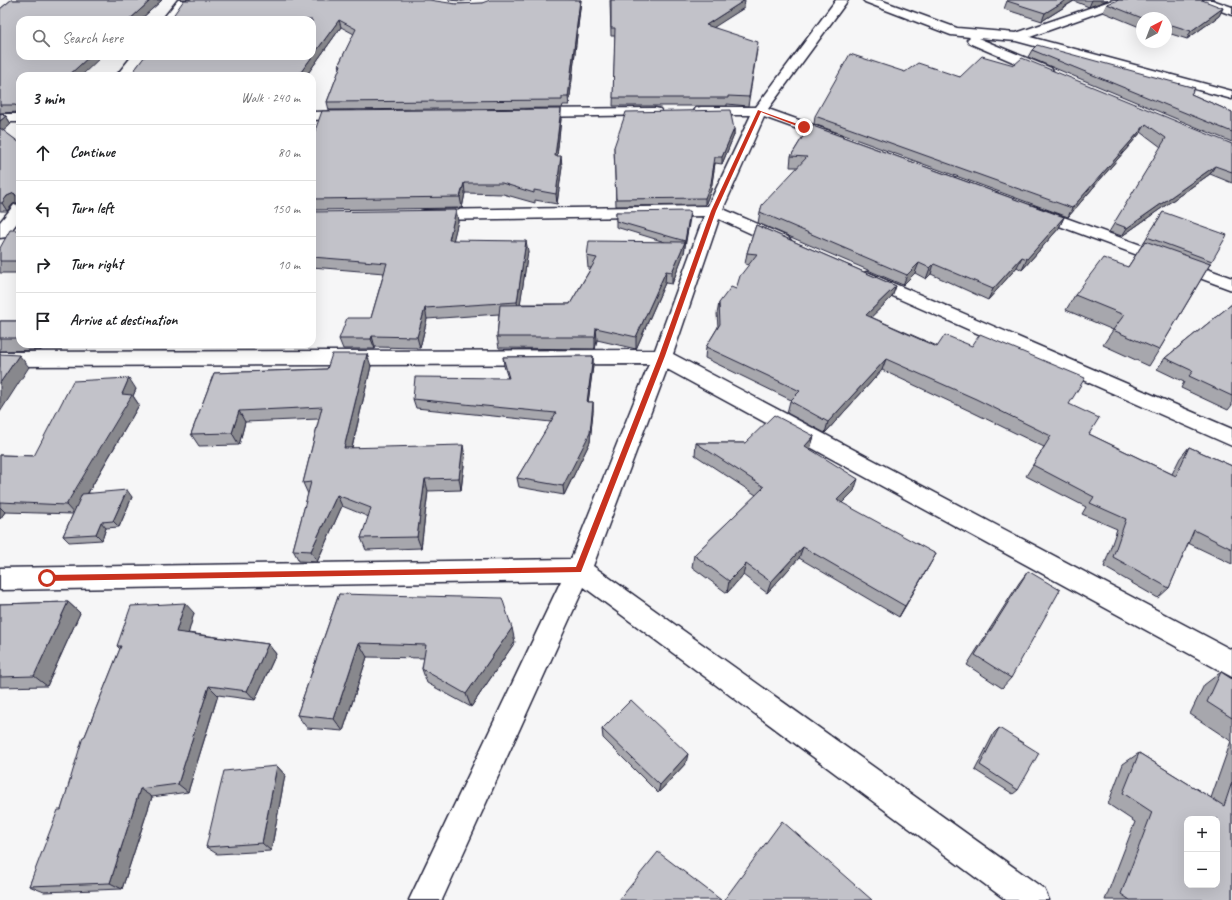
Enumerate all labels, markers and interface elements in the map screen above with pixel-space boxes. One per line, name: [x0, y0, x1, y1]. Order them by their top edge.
north arrow: [1136, 12, 1172, 48]
search box: [16, 16, 316, 60]
icon: search: [30, 27, 52, 49]
text: Search here: [62, 29, 123, 48]
text: 3 min: [32, 88, 65, 109]
text: Walk · 240 m: [241, 90, 300, 106]
route end: [795, 118, 813, 136]
icon: ahead: [32, 142, 54, 164]
text: Continue: [70, 143, 115, 162]
text: 80 m: [278, 145, 300, 161]
icon: left: [32, 198, 54, 220]
text: Turn left: [70, 199, 113, 218]
text: 150 m: [272, 201, 300, 217]
icon: right: [32, 254, 54, 276]
text: Turn right: [70, 255, 123, 274]
text: 10 m: [278, 257, 300, 273]
icon: arrive: [32, 310, 54, 332]
text: Arrive at destination: [70, 311, 177, 330]
route start: [38, 569, 56, 587]
map controls: [1184, 816, 1220, 888]
button: +: [1184, 816, 1220, 852]
button: −: [1184, 852, 1220, 888]

